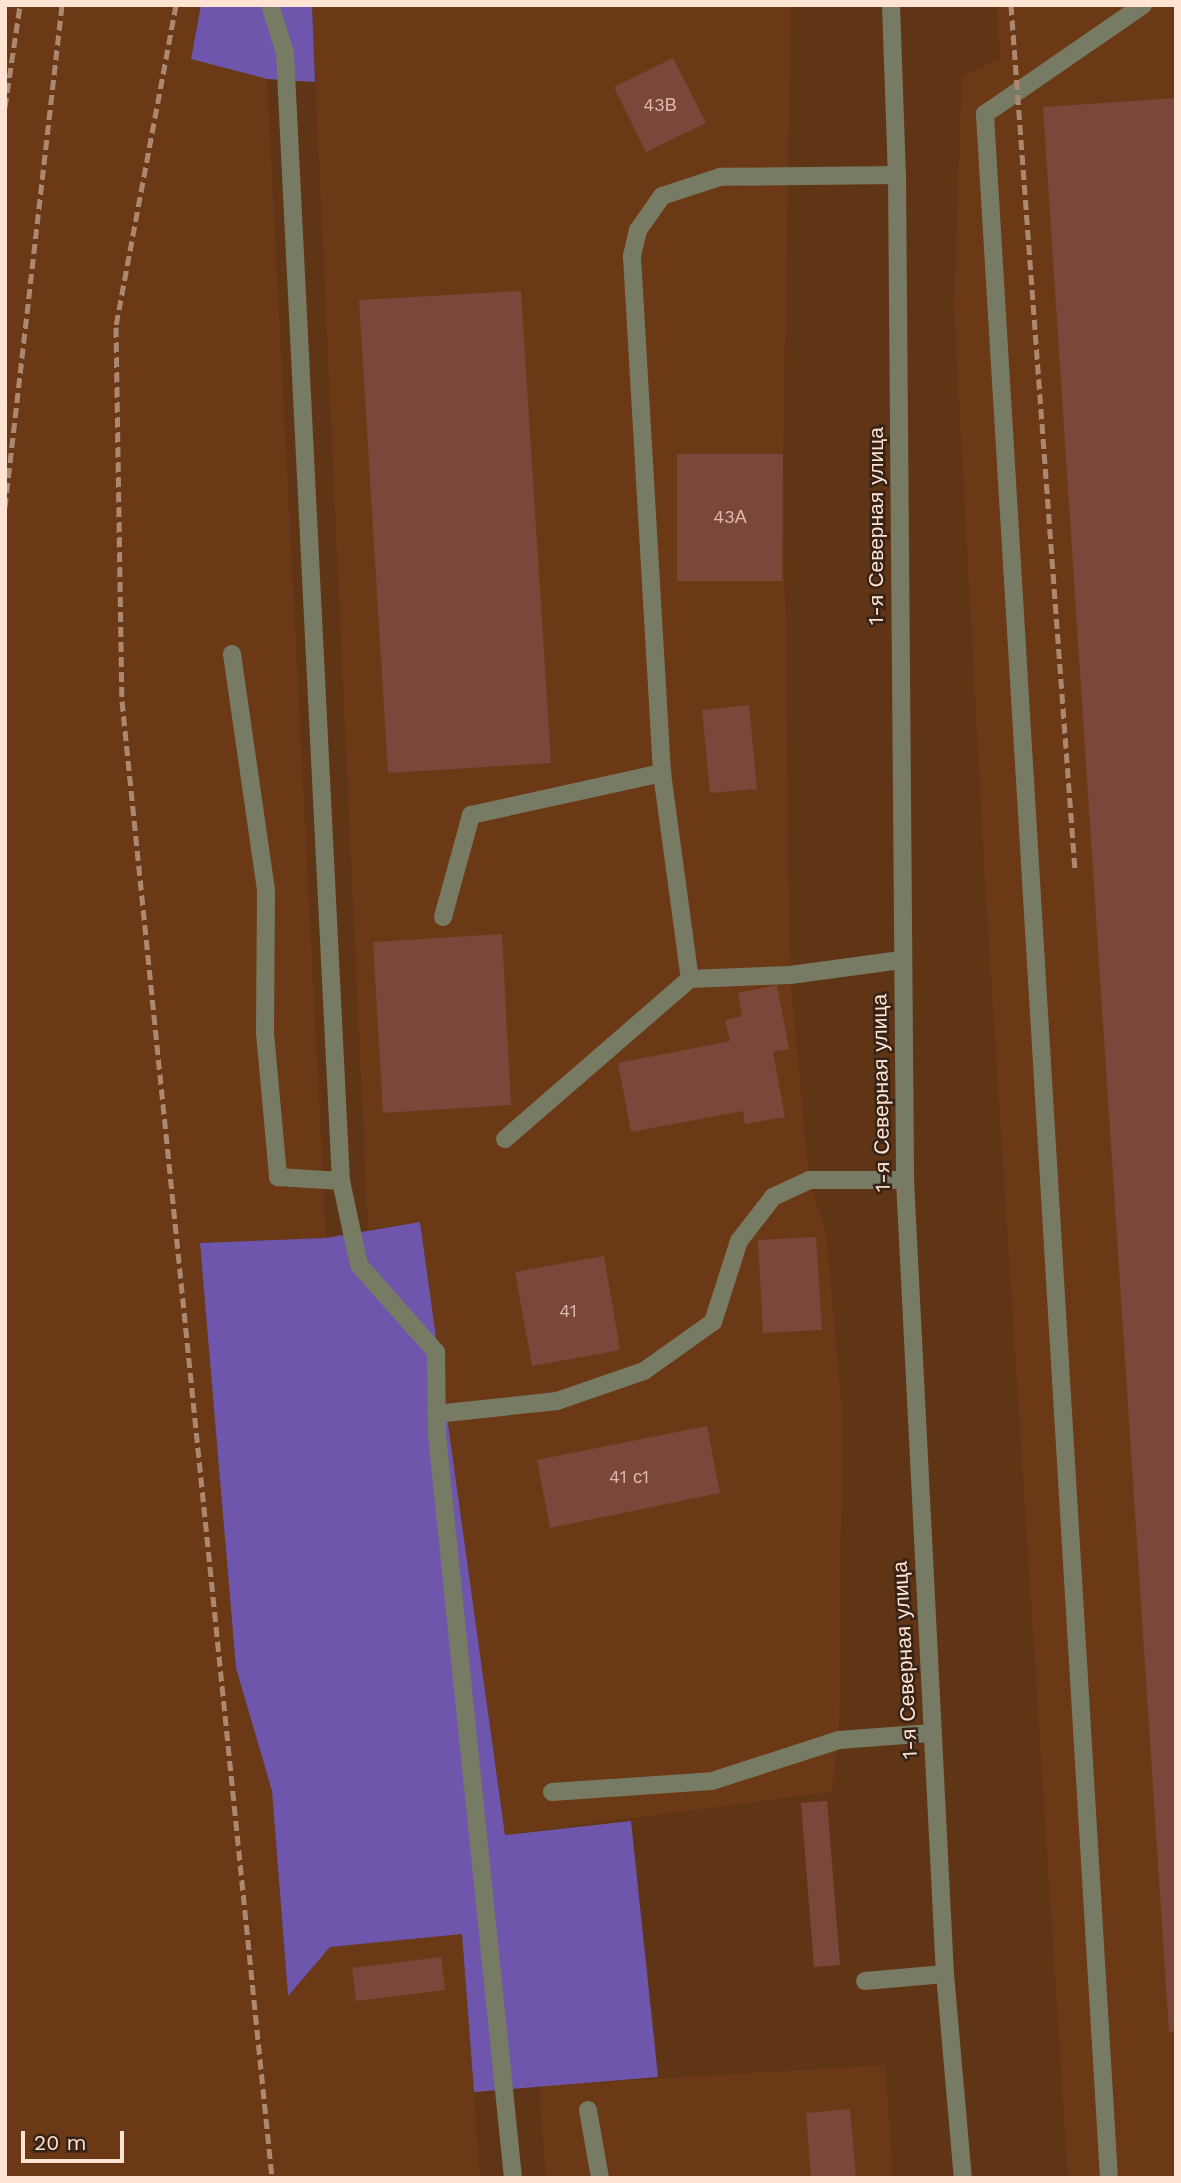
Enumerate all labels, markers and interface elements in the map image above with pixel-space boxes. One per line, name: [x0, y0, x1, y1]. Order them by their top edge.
house number: 43В: [643, 94, 677, 116]
street label: 1-я Северная улица: [863, 427, 889, 625]
house number: 43А: [713, 506, 747, 528]
street label: 1-я Северная улица: [867, 994, 895, 1192]
house number: 41: [559, 1300, 577, 1322]
house number: 41 с1: [609, 1466, 649, 1488]
street label: 1-я Северная улица: [887, 1560, 923, 1760]
scale bar: [24, 2116, 128, 2160]
text: 20 m: [34, 2130, 86, 2155]

